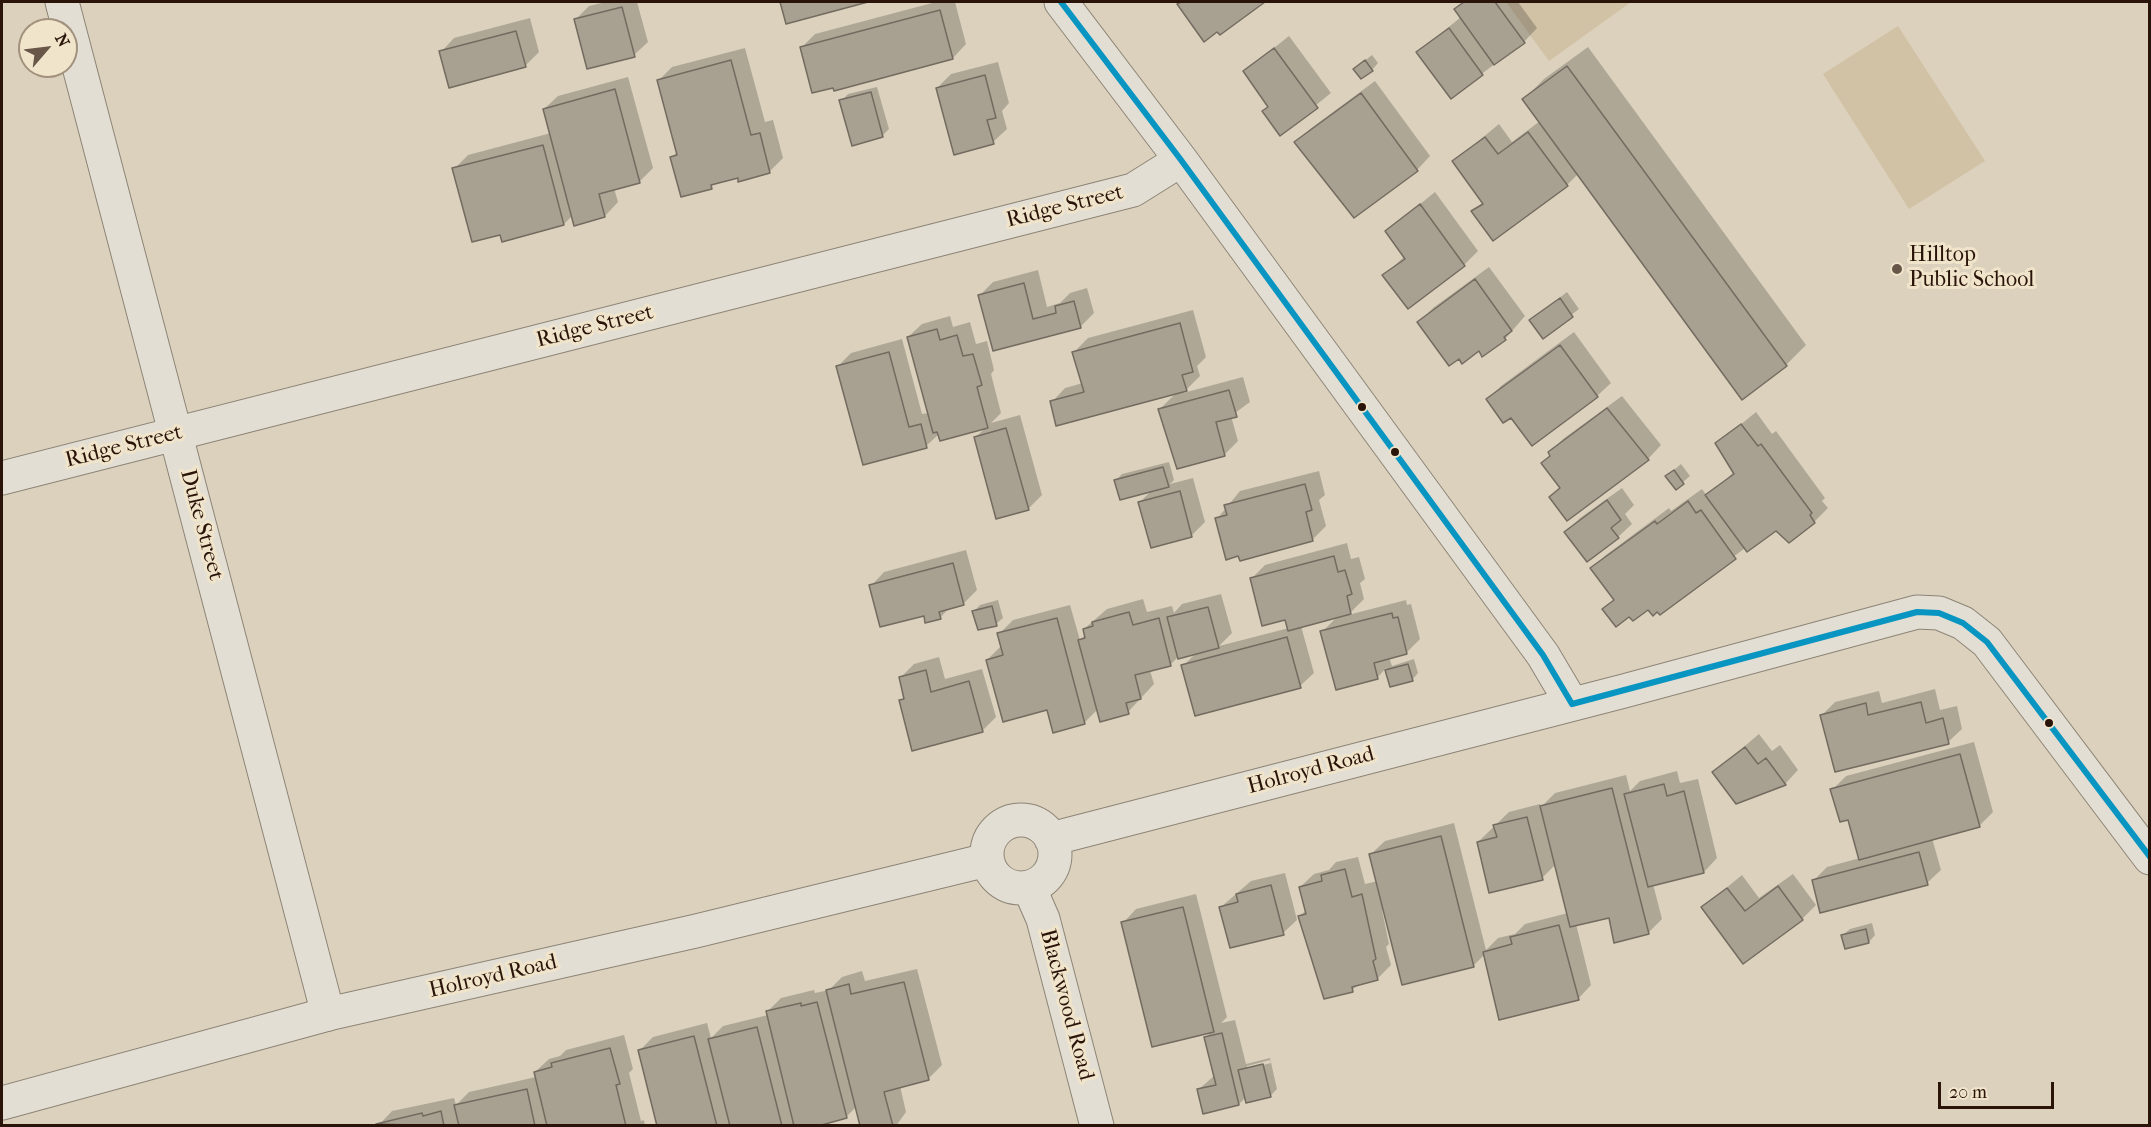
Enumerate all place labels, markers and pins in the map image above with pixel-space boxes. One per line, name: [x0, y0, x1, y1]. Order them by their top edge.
place label: Hilltop Public School: [1909, 243, 2034, 294]
marker: Hilltop Public School: [1890, 262, 1904, 276]
unlabelled marker: [1356, 401, 1368, 413]
unlabelled marker: [1389, 446, 1401, 458]
unlabelled marker: [2043, 717, 2055, 729]

